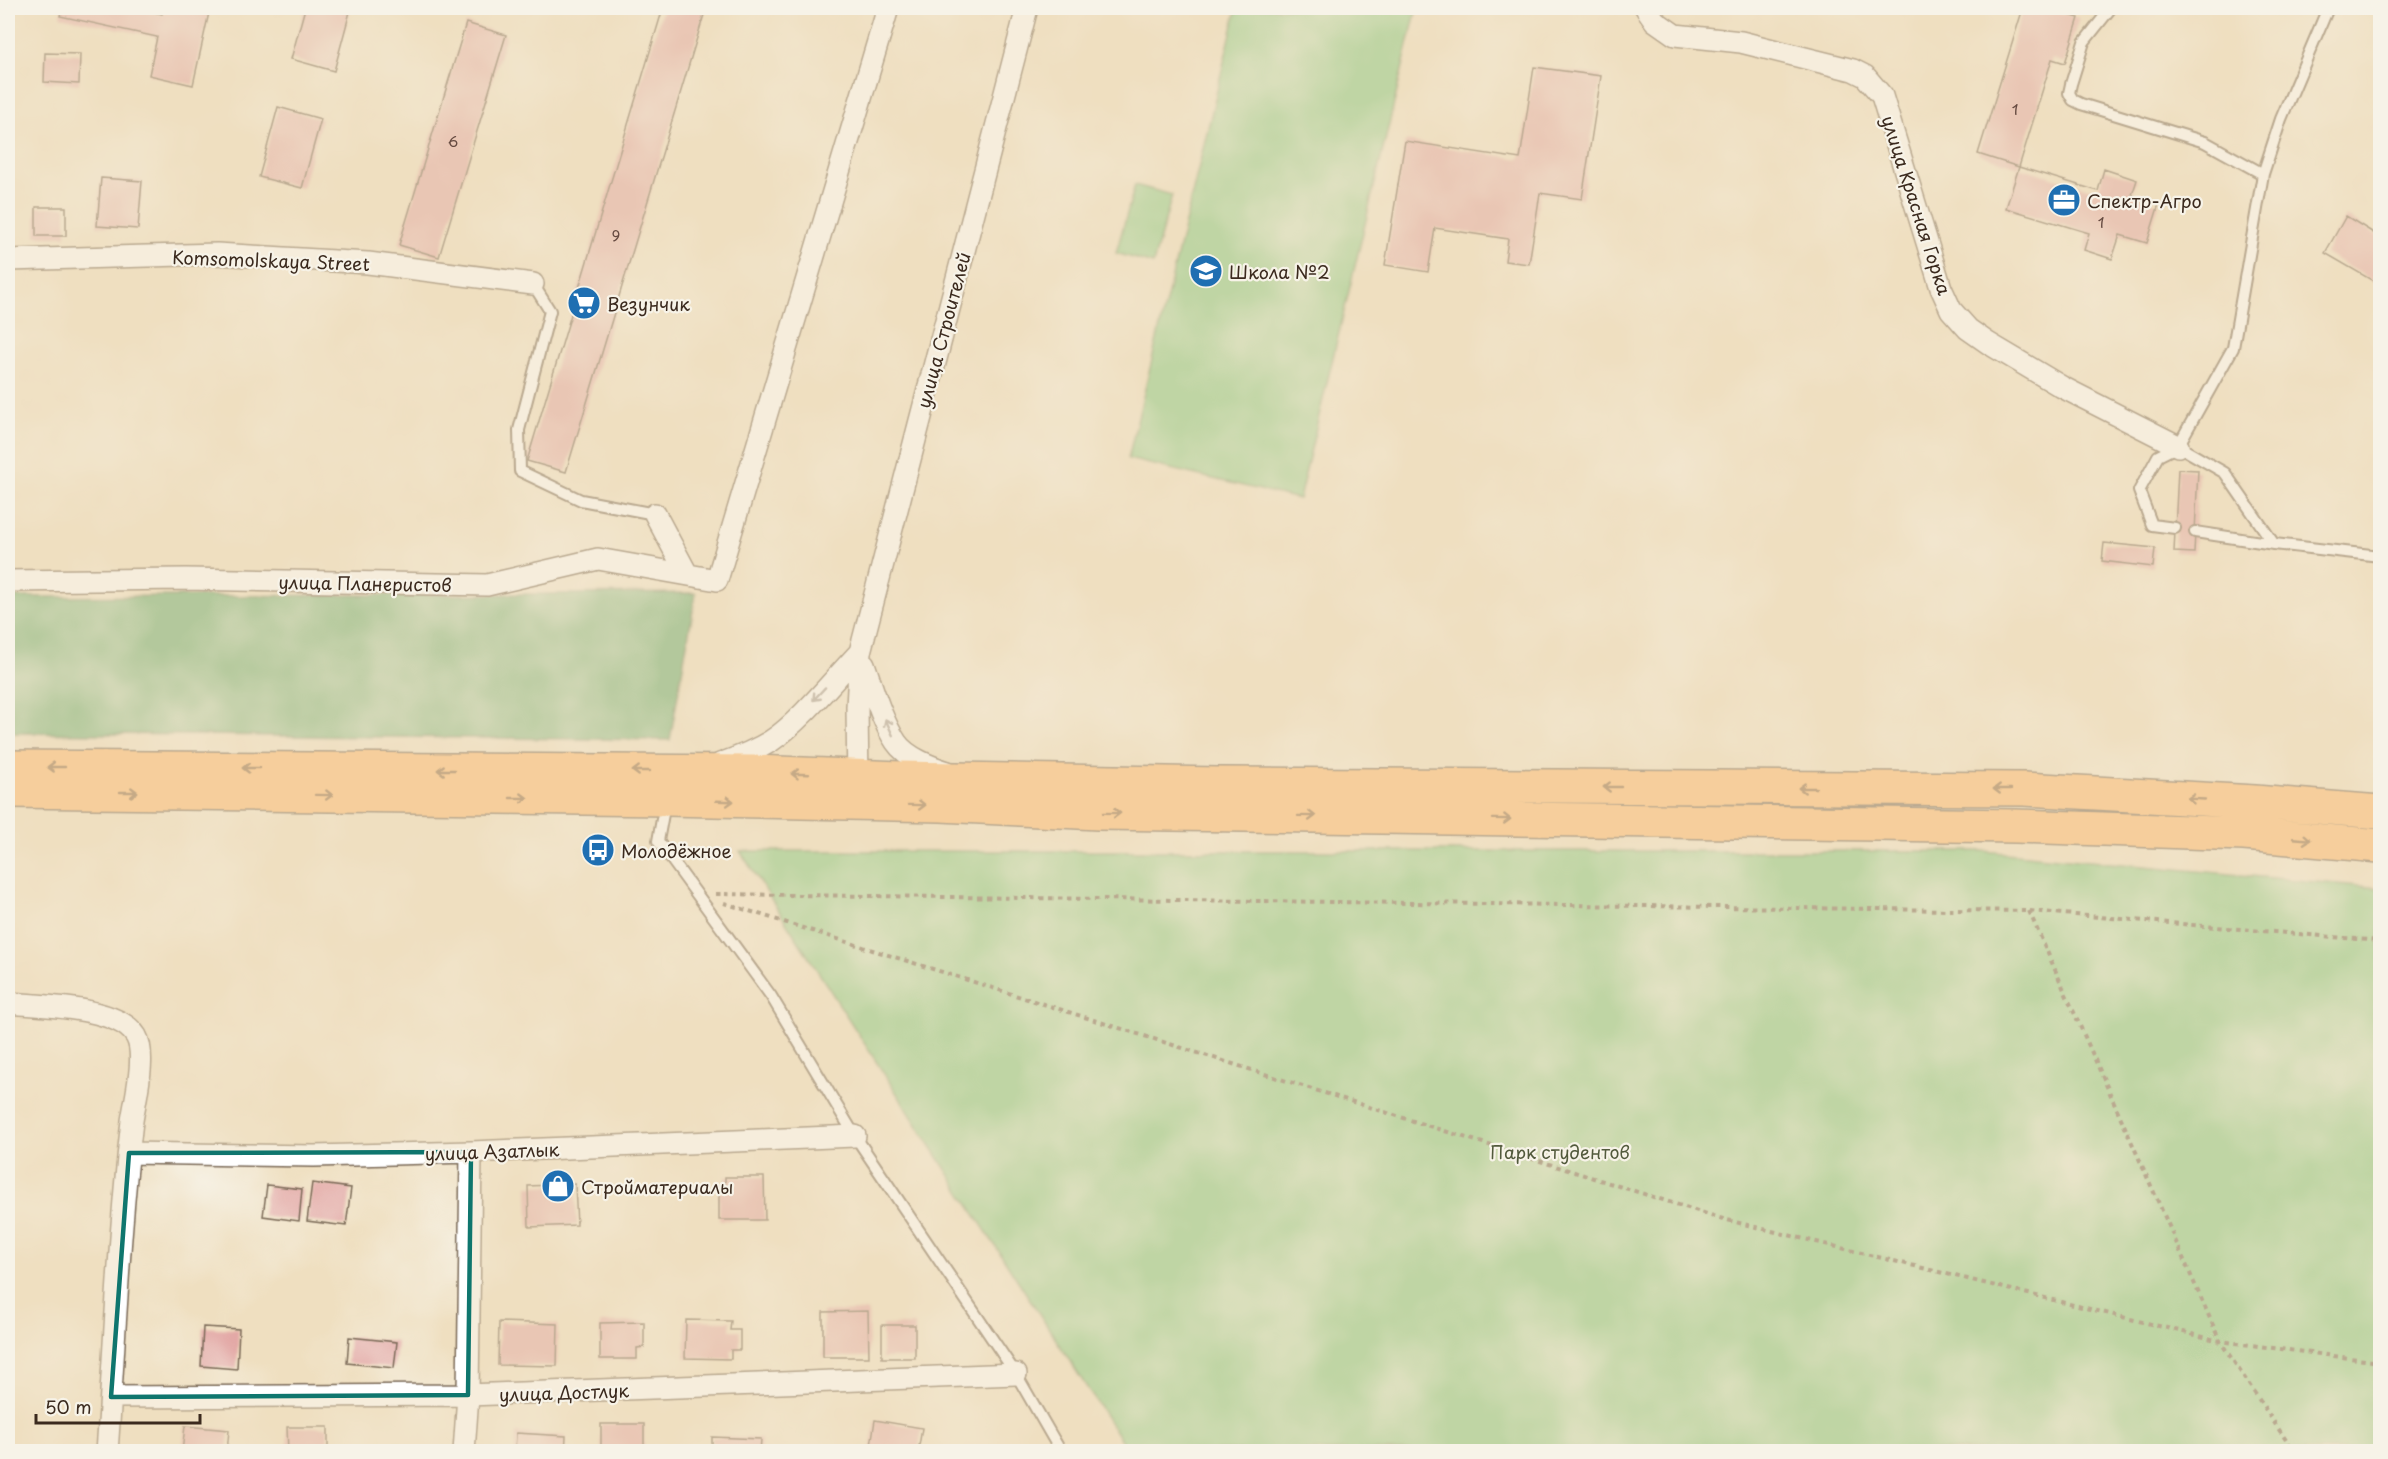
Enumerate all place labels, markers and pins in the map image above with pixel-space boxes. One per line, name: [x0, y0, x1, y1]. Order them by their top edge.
office icon: Спектр-Агро: [2046, 182, 2082, 218]
place label: Спектр-Агро: [2087, 187, 2202, 214]
school or university icon: Школа №2: [1188, 253, 1224, 289]
place label: Школа №2: [1229, 258, 1330, 285]
supermarket icon: Везунчик: [566, 285, 602, 321]
place label: Везунчик: [607, 290, 690, 317]
bus stop icon: Молодёжное: [580, 832, 616, 868]
place label: Молодёжное: [621, 837, 732, 864]
shop icon: Стройматериалы: [540, 1168, 576, 1204]
place label: Стройматериалы: [581, 1173, 733, 1200]

